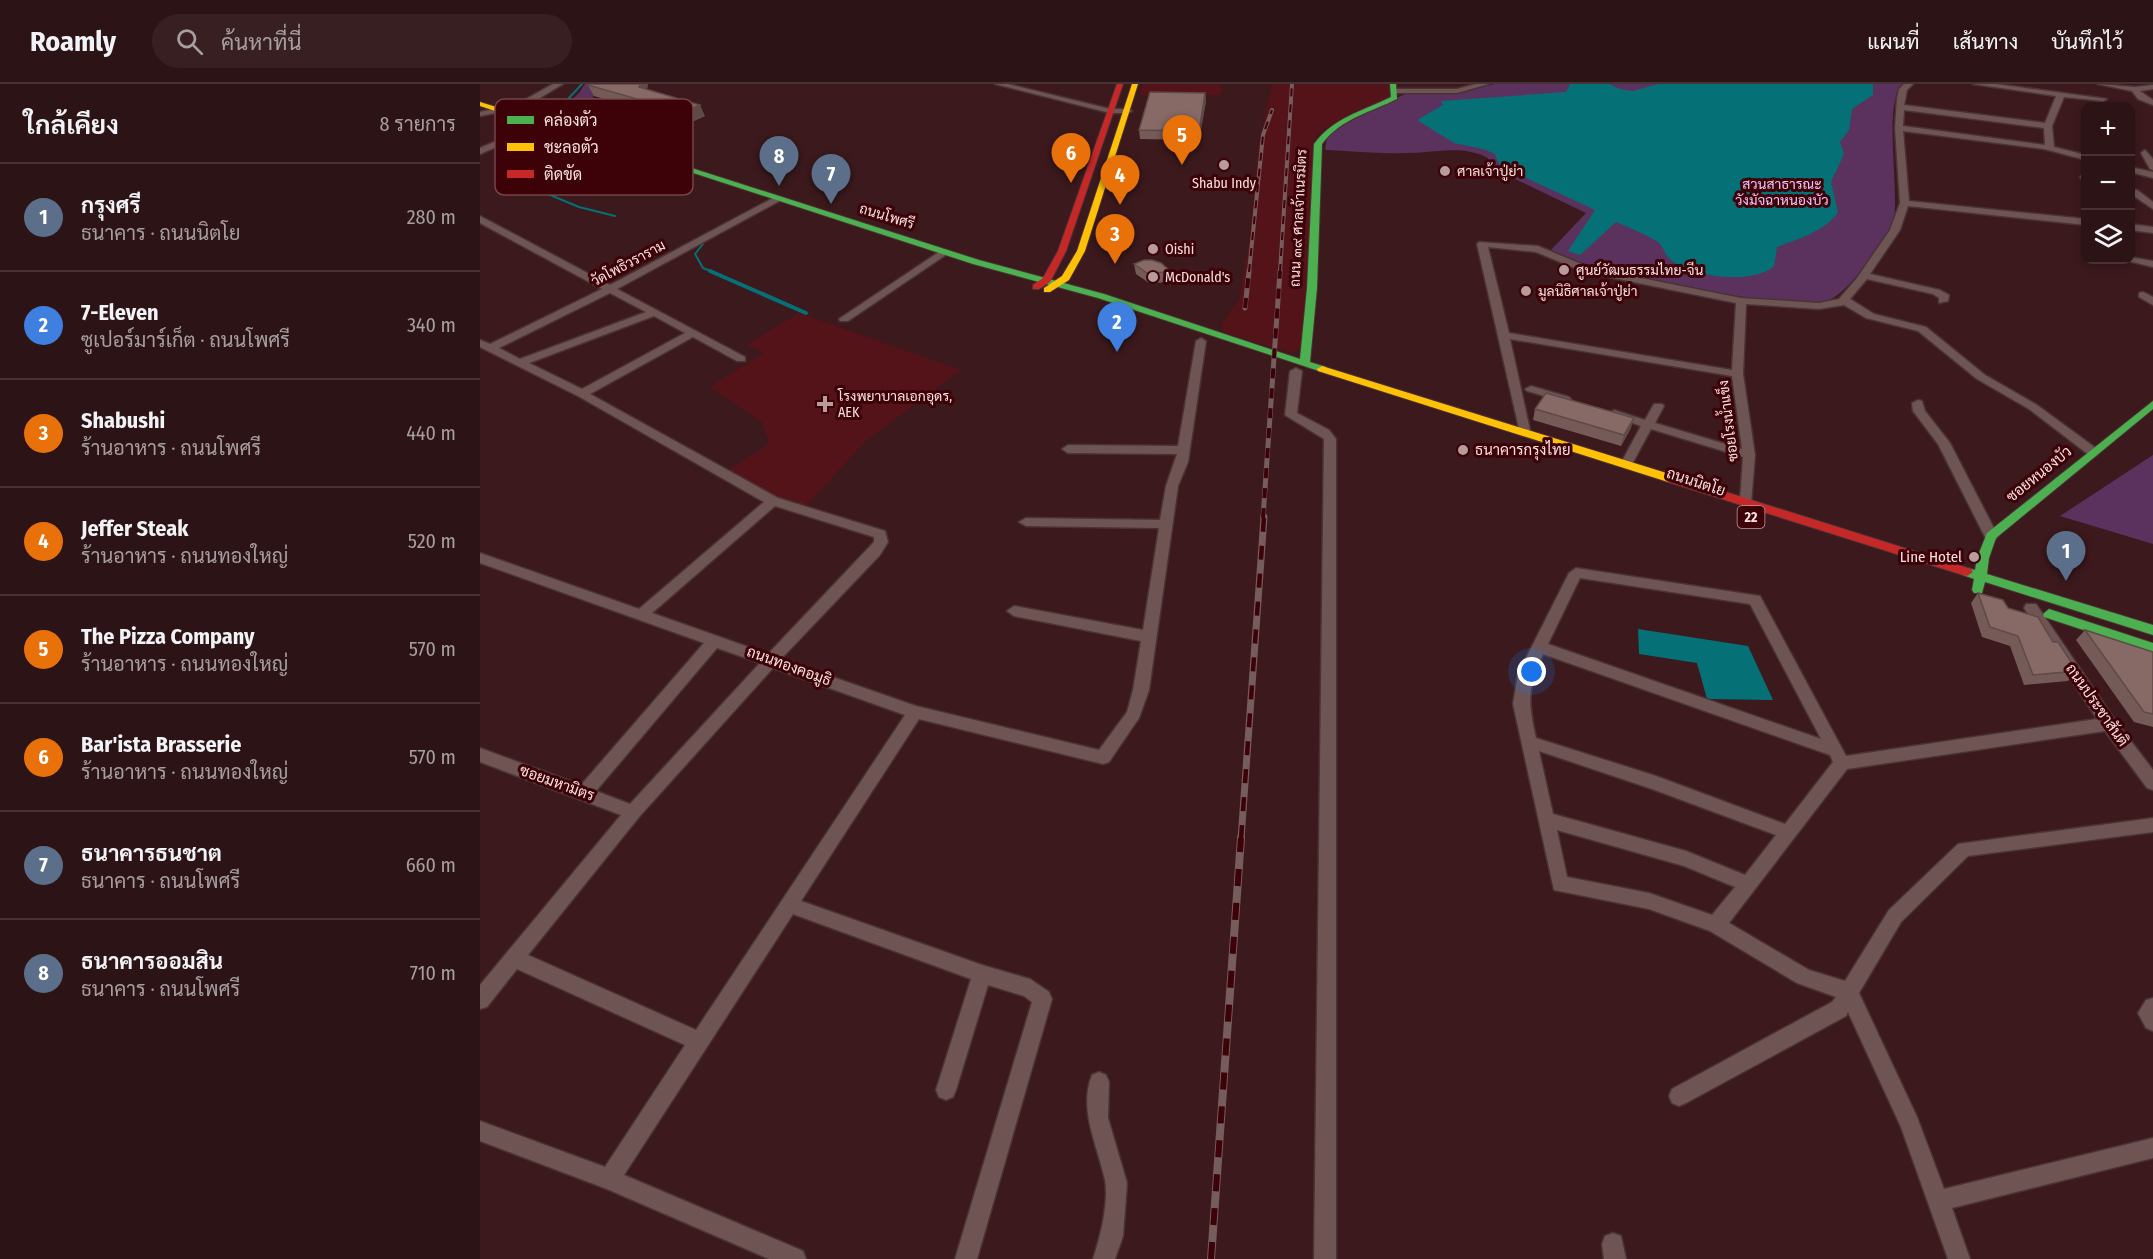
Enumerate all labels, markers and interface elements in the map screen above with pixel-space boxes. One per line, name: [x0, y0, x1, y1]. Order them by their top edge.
search box: [152, 14, 572, 68]
text: Roamly: [30, 25, 116, 58]
icon: search: [173, 25, 206, 58]
text: ค้นหาที่นี่: [221, 29, 301, 56]
text: แผนที่: [1867, 29, 1920, 55]
text: เส้นทาง: [1953, 29, 2018, 55]
text: บันทึกไว้: [2051, 29, 2123, 55]
legend: [495, 99, 693, 195]
map controls: [2081, 102, 2135, 264]
button: +: [2081, 102, 2135, 156]
text: ใกล้เคียง: [24, 110, 119, 141]
text: คล่องตัว: [544, 110, 598, 130]
text: 8 รายการ: [380, 112, 456, 136]
pin: 5: [1162, 116, 1202, 165]
pin: 6: [1052, 134, 1090, 183]
pin: 8: [760, 136, 798, 186]
text: ชะลอตัว: [544, 137, 599, 157]
street label: ถนน ๓๙ ศาลเจ้าเนรมิตร: [1285, 148, 1311, 287]
pin: 7: [812, 154, 850, 204]
pin: 4: [1100, 156, 1140, 205]
button: −: [2081, 156, 2135, 210]
marker: Shabu Indy: [1217, 158, 1231, 172]
place label: ศาลเจ้าปู่ย่า: [1457, 162, 1523, 181]
text: ติดขัด: [544, 164, 582, 184]
marker: ศาลเจ้าปู่ย่า: [1438, 164, 1452, 178]
place label: Shabu Indy: [1192, 175, 1257, 192]
park label: สวนสาธารณะ วังมัจฉาหนองบัว: [1735, 176, 1829, 209]
text: กรุงศรี: [81, 192, 140, 219]
street label: ถนนโพศรี: [857, 199, 917, 233]
text: 1: [39, 205, 48, 229]
text: 280 m: [407, 205, 456, 229]
button: layers: [2081, 210, 2135, 264]
pin: 3: [1096, 214, 1134, 264]
text: ธนาคาร · ถนนนิตโย: [81, 221, 240, 245]
street label: วัดโพธิวราราม: [588, 237, 668, 290]
place label: Oishi: [1165, 241, 1194, 258]
marker: Oishi: [1146, 242, 1160, 256]
place label: ศูนย์วัฒนธรรมไทย-จีน: [1576, 261, 1703, 280]
marker: ศูนย์วัฒนธรรมไทย-จีน: [1557, 263, 1571, 277]
place label: McDonald's: [1165, 269, 1230, 286]
marker: McDonald's: [1146, 270, 1160, 284]
place label: มูลนิธิศาลเจ้าปู่ย่า: [1538, 282, 1637, 301]
marker: มูลนิธิศาลเจ้าปู่ย่า: [1519, 284, 1533, 298]
text: 7-Eleven: [81, 299, 159, 326]
pin: 2: [1098, 302, 1136, 352]
text: 2: [39, 313, 48, 337]
text: 340 m: [407, 313, 456, 337]
text: ซูเปอร์มาร์เก็ต · ถนนโพศรี: [81, 328, 290, 352]
street label: ซอยโรงน้ำแข็ง: [1711, 379, 1742, 463]
place label: โรงพยาบาลเอกอุดร, AEK: [837, 388, 952, 421]
marker: โรงพยาบาลเอกอุดร, AEK: [816, 395, 834, 413]
text: Shabushi: [81, 407, 165, 434]
text: 3: [39, 421, 48, 445]
text: 440 m: [406, 421, 456, 445]
text: ร้านอาหาร · ถนนโพศรี: [81, 436, 261, 460]
place label: ธนาคารกรุงไทย: [1475, 440, 1571, 461]
street label: ซอยหนองบัว: [2003, 442, 2075, 506]
marker: ธนาคารกรุงไทย: [1456, 443, 1470, 457]
street label: ถนนนิตโย: [1664, 463, 1728, 500]
road number: 22: [1738, 506, 1764, 528]
text: Jeffer Steak: [81, 515, 188, 542]
text: 4: [38, 529, 49, 553]
text: 520 m: [408, 529, 456, 553]
pin: 1: [2046, 532, 2086, 581]
text: ร้านอาหาร · ถนนทองใหญ่: [81, 544, 288, 568]
place label: Line Hotel: [1900, 548, 1962, 566]
marker: Line Hotel: [1967, 550, 1981, 564]
text: The Pizza Company: [81, 623, 255, 650]
text: 5: [39, 637, 48, 661]
text: 570 m: [409, 637, 456, 661]
street label: ถนนทองคอมูธิ: [744, 642, 834, 691]
text: ร้านอาหาร · ถนนทองใหญ่: [81, 652, 288, 676]
your location: [1517, 657, 1546, 686]
street label: ถนนประชาสันติ: [2062, 660, 2132, 750]
text: Bar'ista Brasserie: [81, 731, 241, 758]
text: 6: [38, 745, 49, 769]
text: 570 m: [409, 745, 456, 769]
text: ร้านอาหาร · ถนนทองใหญ่: [81, 760, 288, 784]
street label: ซอยมหามิตร: [517, 761, 597, 805]
text: ธนาคารธนชาต: [81, 840, 222, 867]
text: 7: [39, 853, 48, 877]
text: 660 m: [406, 853, 456, 877]
text: ธนาคาร · ถนนโพศรี: [81, 869, 240, 893]
text: ธนาคารออมสิน: [81, 948, 223, 975]
text: 8: [38, 961, 49, 985]
text: 710 m: [410, 961, 456, 985]
text: ธนาคาร · ถนนโพศรี: [81, 977, 240, 1001]

